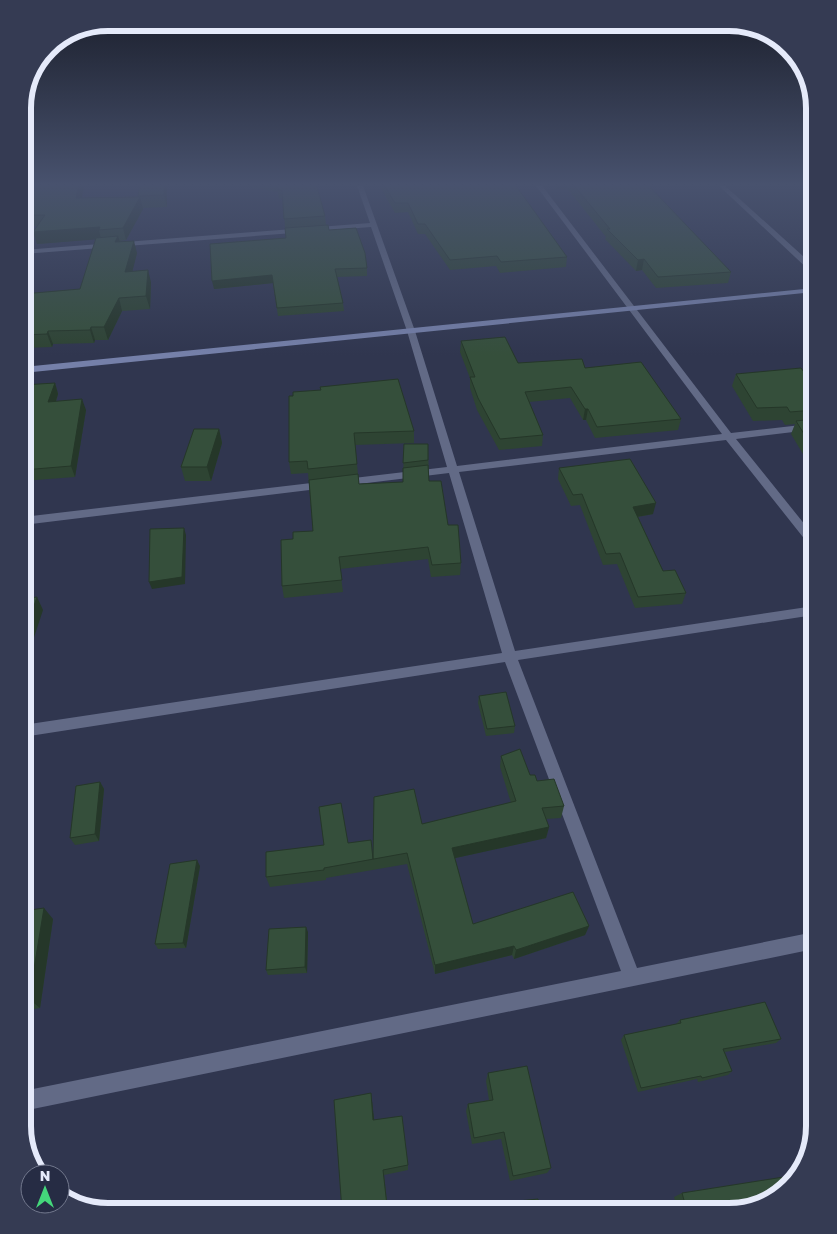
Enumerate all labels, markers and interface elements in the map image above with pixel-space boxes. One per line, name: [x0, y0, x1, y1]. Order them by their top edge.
north arrow: [20, 1164, 70, 1214]
text: N: [40, 1167, 50, 1184]

